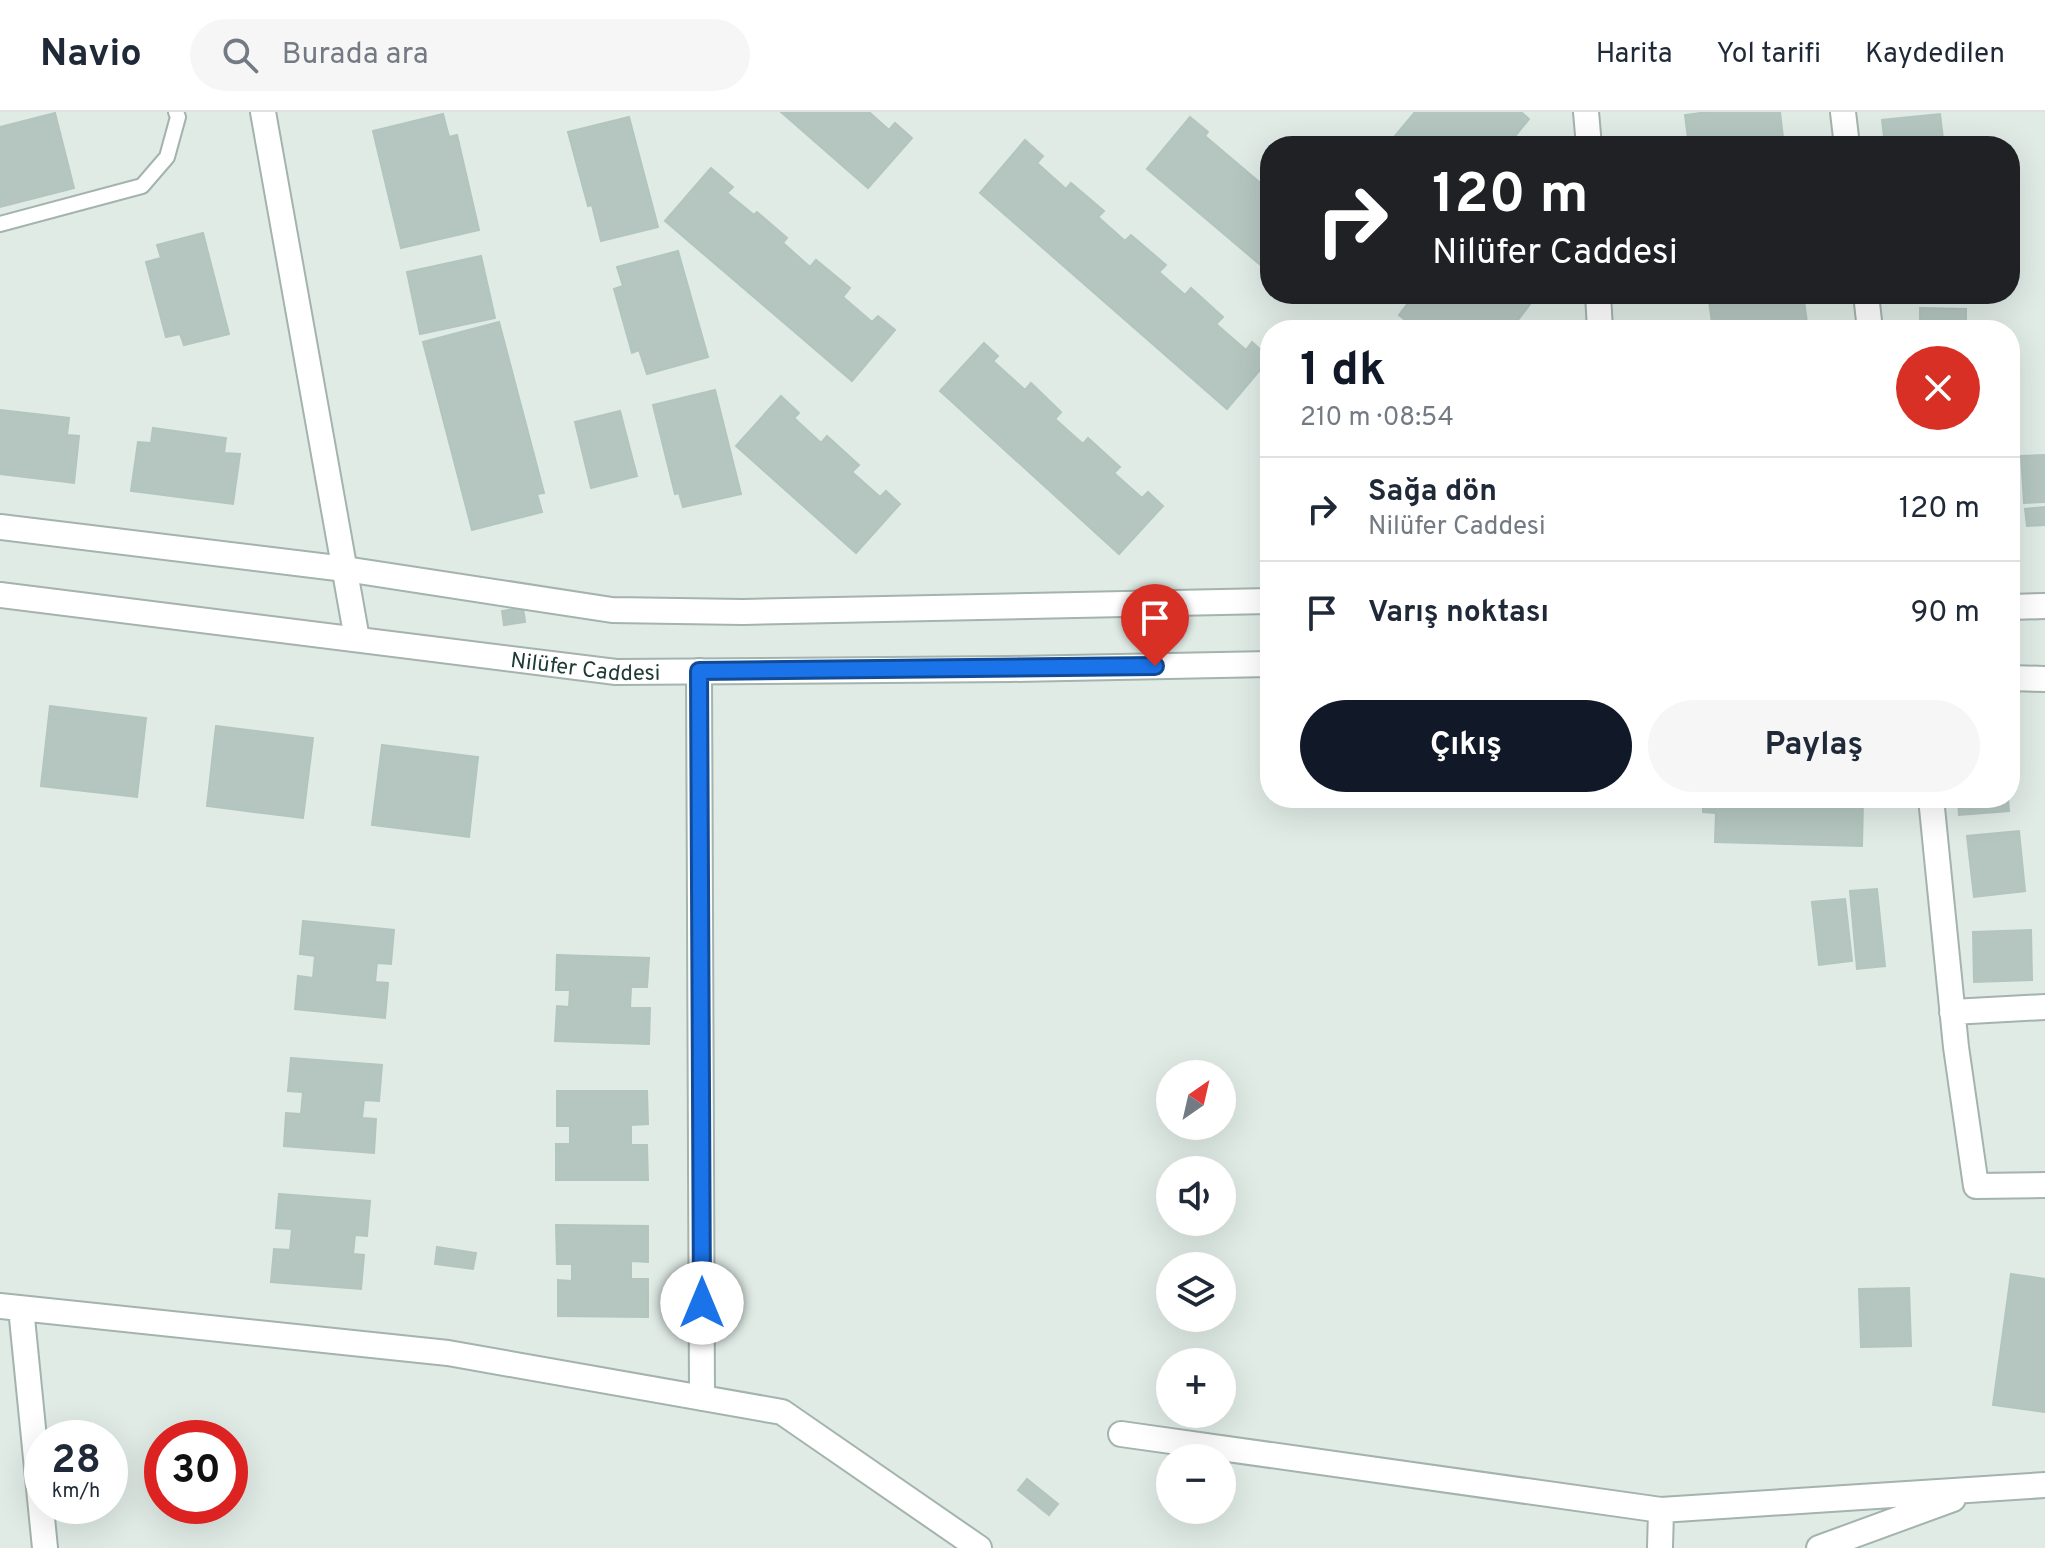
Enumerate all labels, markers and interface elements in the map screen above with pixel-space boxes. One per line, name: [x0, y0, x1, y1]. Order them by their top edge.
search box: [190, 19, 750, 91]
text: Navio: [40, 31, 142, 80]
icon: search: [218, 33, 262, 77]
text: Burada ara: [282, 37, 429, 74]
text: Harita: [1596, 37, 1672, 73]
text: Yol tarifi: [1716, 37, 1821, 73]
text: Kaydedilen: [1865, 37, 2005, 73]
text: 120 m: [1432, 162, 1589, 232]
icon: right: [1300, 168, 1404, 272]
text: Nilüfer Caddesi: [1432, 231, 1678, 277]
text: 1 dk: [1300, 342, 1386, 402]
button: close: [1896, 346, 1980, 430]
text: 210 m · 08:54: [1300, 402, 1454, 435]
text: Sağa dön: [1368, 474, 1497, 511]
icon: right: [1300, 487, 1344, 531]
text: 120 m: [1899, 491, 1980, 528]
text: Nilüfer Caddesi: [1368, 511, 1546, 544]
pin: [1121, 584, 1189, 666]
icon: arrive: [1300, 591, 1344, 635]
text: Varış noktası: [1368, 595, 1549, 632]
text: 90 m: [1911, 595, 1980, 632]
icon: arrive: [1133, 596, 1177, 640]
street label: Nilüfer Caddesi: [509, 648, 660, 688]
button: Çıkış: [1300, 700, 1632, 792]
button: Paylaş: [1648, 700, 1980, 792]
north arrow: [1156, 1060, 1236, 1140]
map controls: [1156, 1060, 1236, 1524]
button: sound: [1156, 1156, 1236, 1236]
button: layers: [1156, 1252, 1236, 1332]
position arrow: [660, 1261, 744, 1345]
button: +: [1156, 1348, 1236, 1428]
speed limit sign: 30: [144, 1420, 248, 1524]
text: 28: [51, 1437, 101, 1487]
button: −: [1156, 1444, 1236, 1524]
text: km/h: [52, 1479, 100, 1505]

